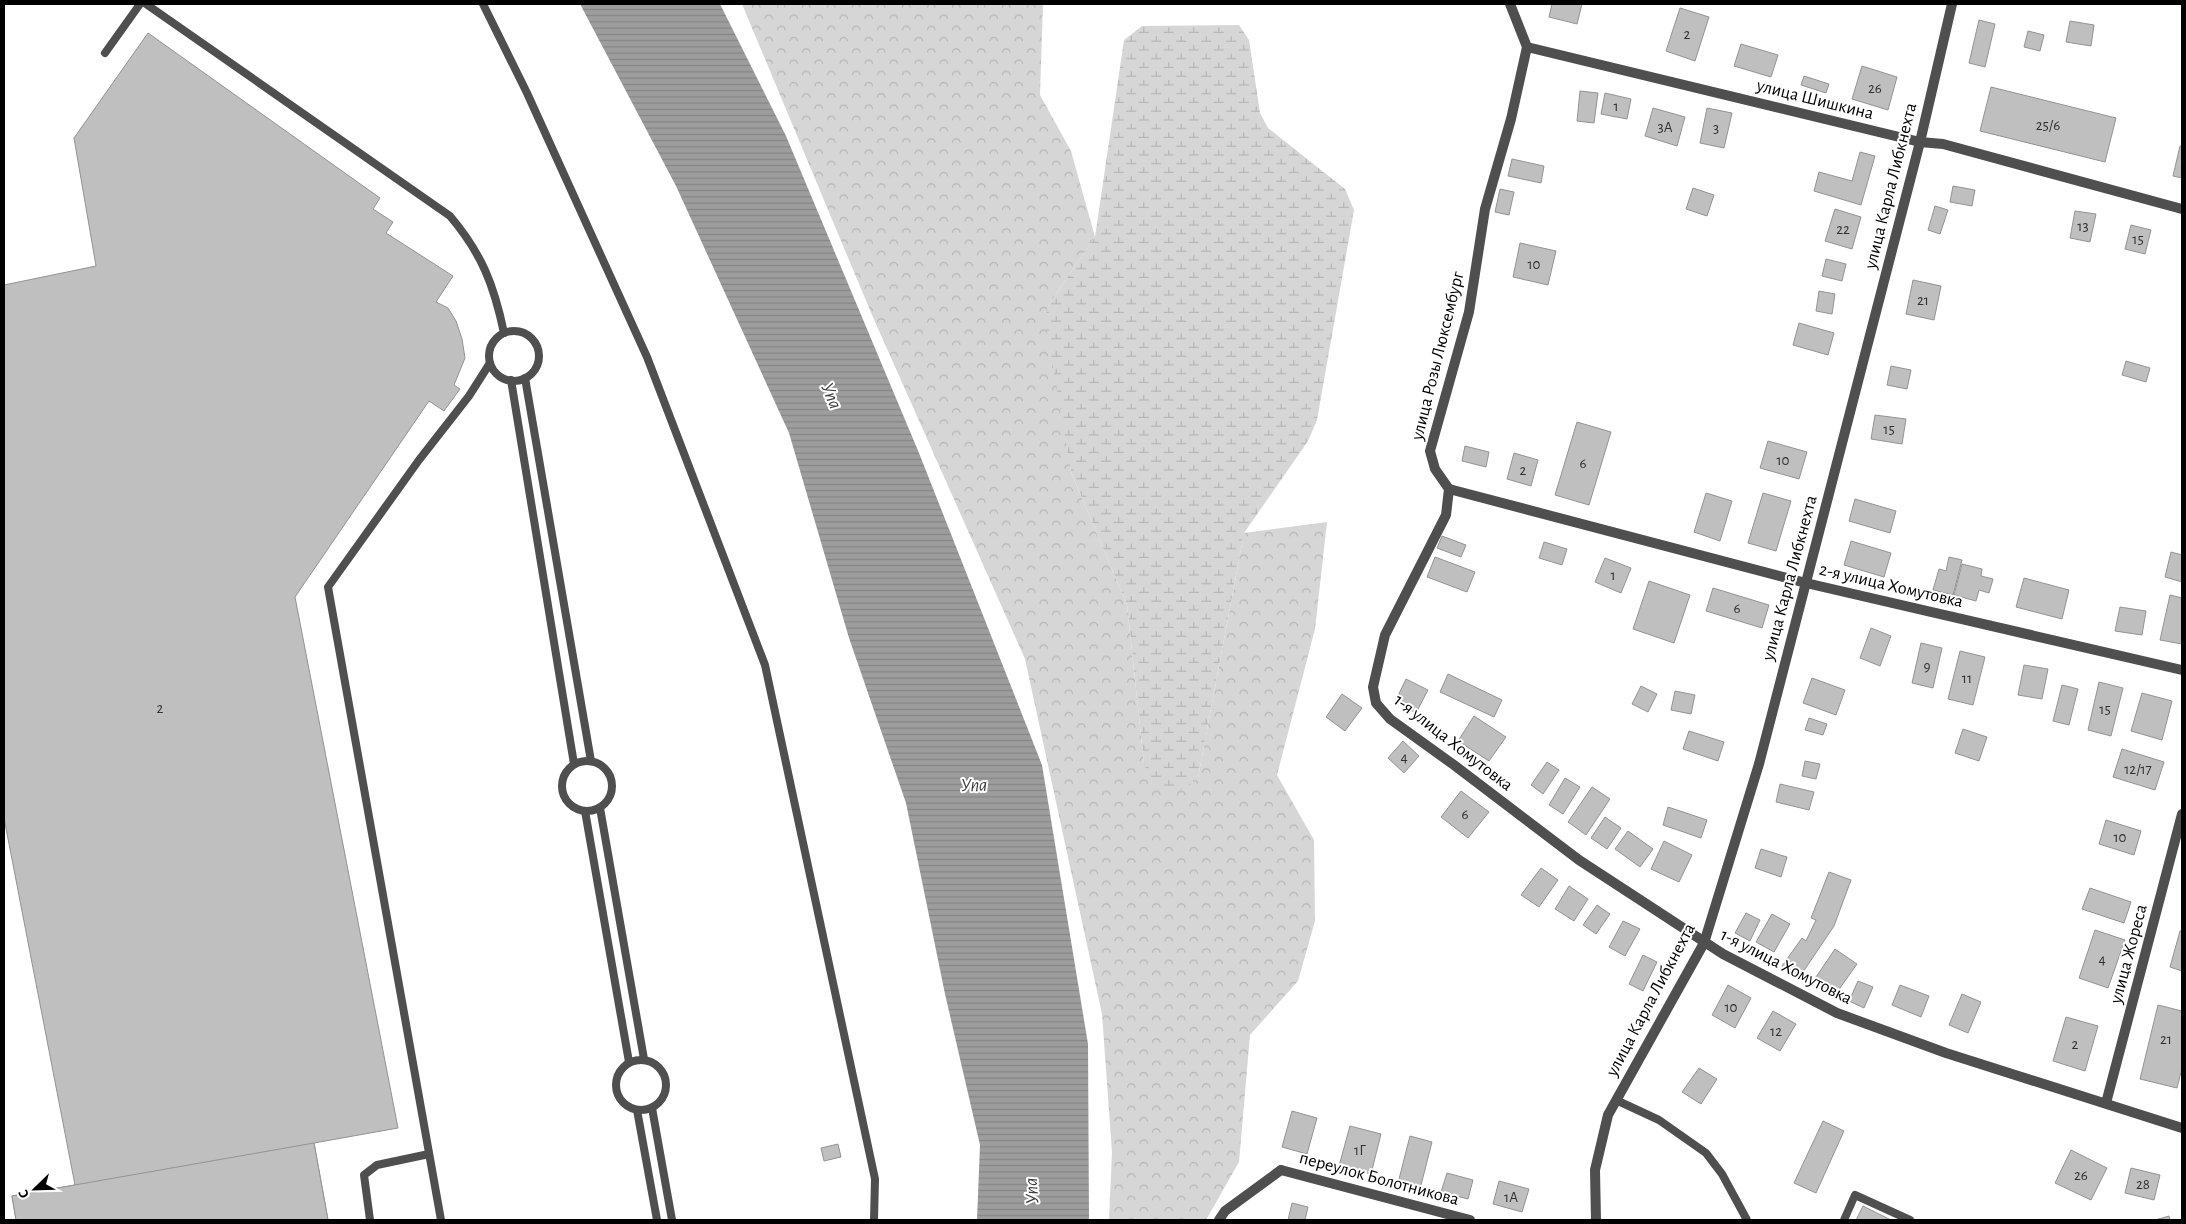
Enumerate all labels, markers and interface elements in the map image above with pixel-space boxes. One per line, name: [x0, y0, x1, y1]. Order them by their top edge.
house number: 2: [1684, 27, 1691, 42]
street label: улица Шишкина: [1754, 77, 1875, 123]
house number: 26: [1868, 81, 1882, 96]
house number: 1: [1613, 99, 1619, 114]
street label: улица Карла Либкнехта: [1860, 101, 1920, 272]
house number: 25/6: [2036, 118, 2060, 133]
house number: 3А: [1657, 120, 1673, 135]
house number: 3: [1713, 121, 1719, 136]
house number: 13: [2077, 219, 2089, 234]
house number: 22: [1836, 222, 1850, 237]
house number: 15: [2132, 232, 2144, 247]
house number: 10: [1527, 257, 1541, 272]
street label: улица Розы Люксембург: [1407, 269, 1468, 443]
house number: 21: [1917, 293, 1929, 308]
water label: Упа: [817, 380, 845, 412]
house number: 15: [1883, 422, 1895, 437]
house number: 10: [1776, 453, 1790, 468]
house number: 6: [1579, 456, 1587, 471]
house number: 2: [1520, 463, 1527, 478]
street label: улица Карла Либкнехта: [1758, 493, 1821, 664]
street label: 2-я улица Хомутовка: [1817, 561, 1965, 611]
house number: 1: [1610, 568, 1616, 583]
house number: 6: [1733, 601, 1741, 616]
house number: 9: [1923, 659, 1931, 674]
house number: 11: [1962, 671, 1972, 686]
street label: 1-я улица Хомутовка: [1390, 691, 1516, 795]
house number: 2: [157, 701, 164, 716]
house number: 15: [2099, 702, 2111, 717]
house number: 4: [1400, 750, 1408, 765]
house number: 12/17: [2124, 762, 2152, 777]
water label: Упа: [961, 776, 987, 795]
house number: 6: [1461, 807, 1469, 822]
house number: 10: [2113, 830, 2127, 845]
street label: улица Жореса: [2107, 903, 2151, 1006]
street label: улица Карла Либкнехта: [1602, 920, 1699, 1080]
street label: 1-я улица Хомутовка: [1717, 926, 1855, 1008]
house number: 4: [2098, 952, 2106, 967]
house number: 10: [1724, 1000, 1738, 1015]
house number: 12: [1770, 1024, 1782, 1039]
house number: 21: [2160, 1032, 2172, 1047]
house number: 2: [2072, 1037, 2079, 1052]
house number: 1Г: [1354, 1143, 1366, 1158]
street label: переулок Болотникова: [1297, 1149, 1461, 1209]
north arrow: [10, 1164, 60, 1214]
house number: 26: [2074, 1168, 2088, 1183]
water label: Упа: [1022, 1177, 1042, 1205]
house number: 28: [2136, 1177, 2150, 1192]
text: С: [16, 1187, 32, 1200]
house number: 1А: [1504, 1190, 1518, 1205]

